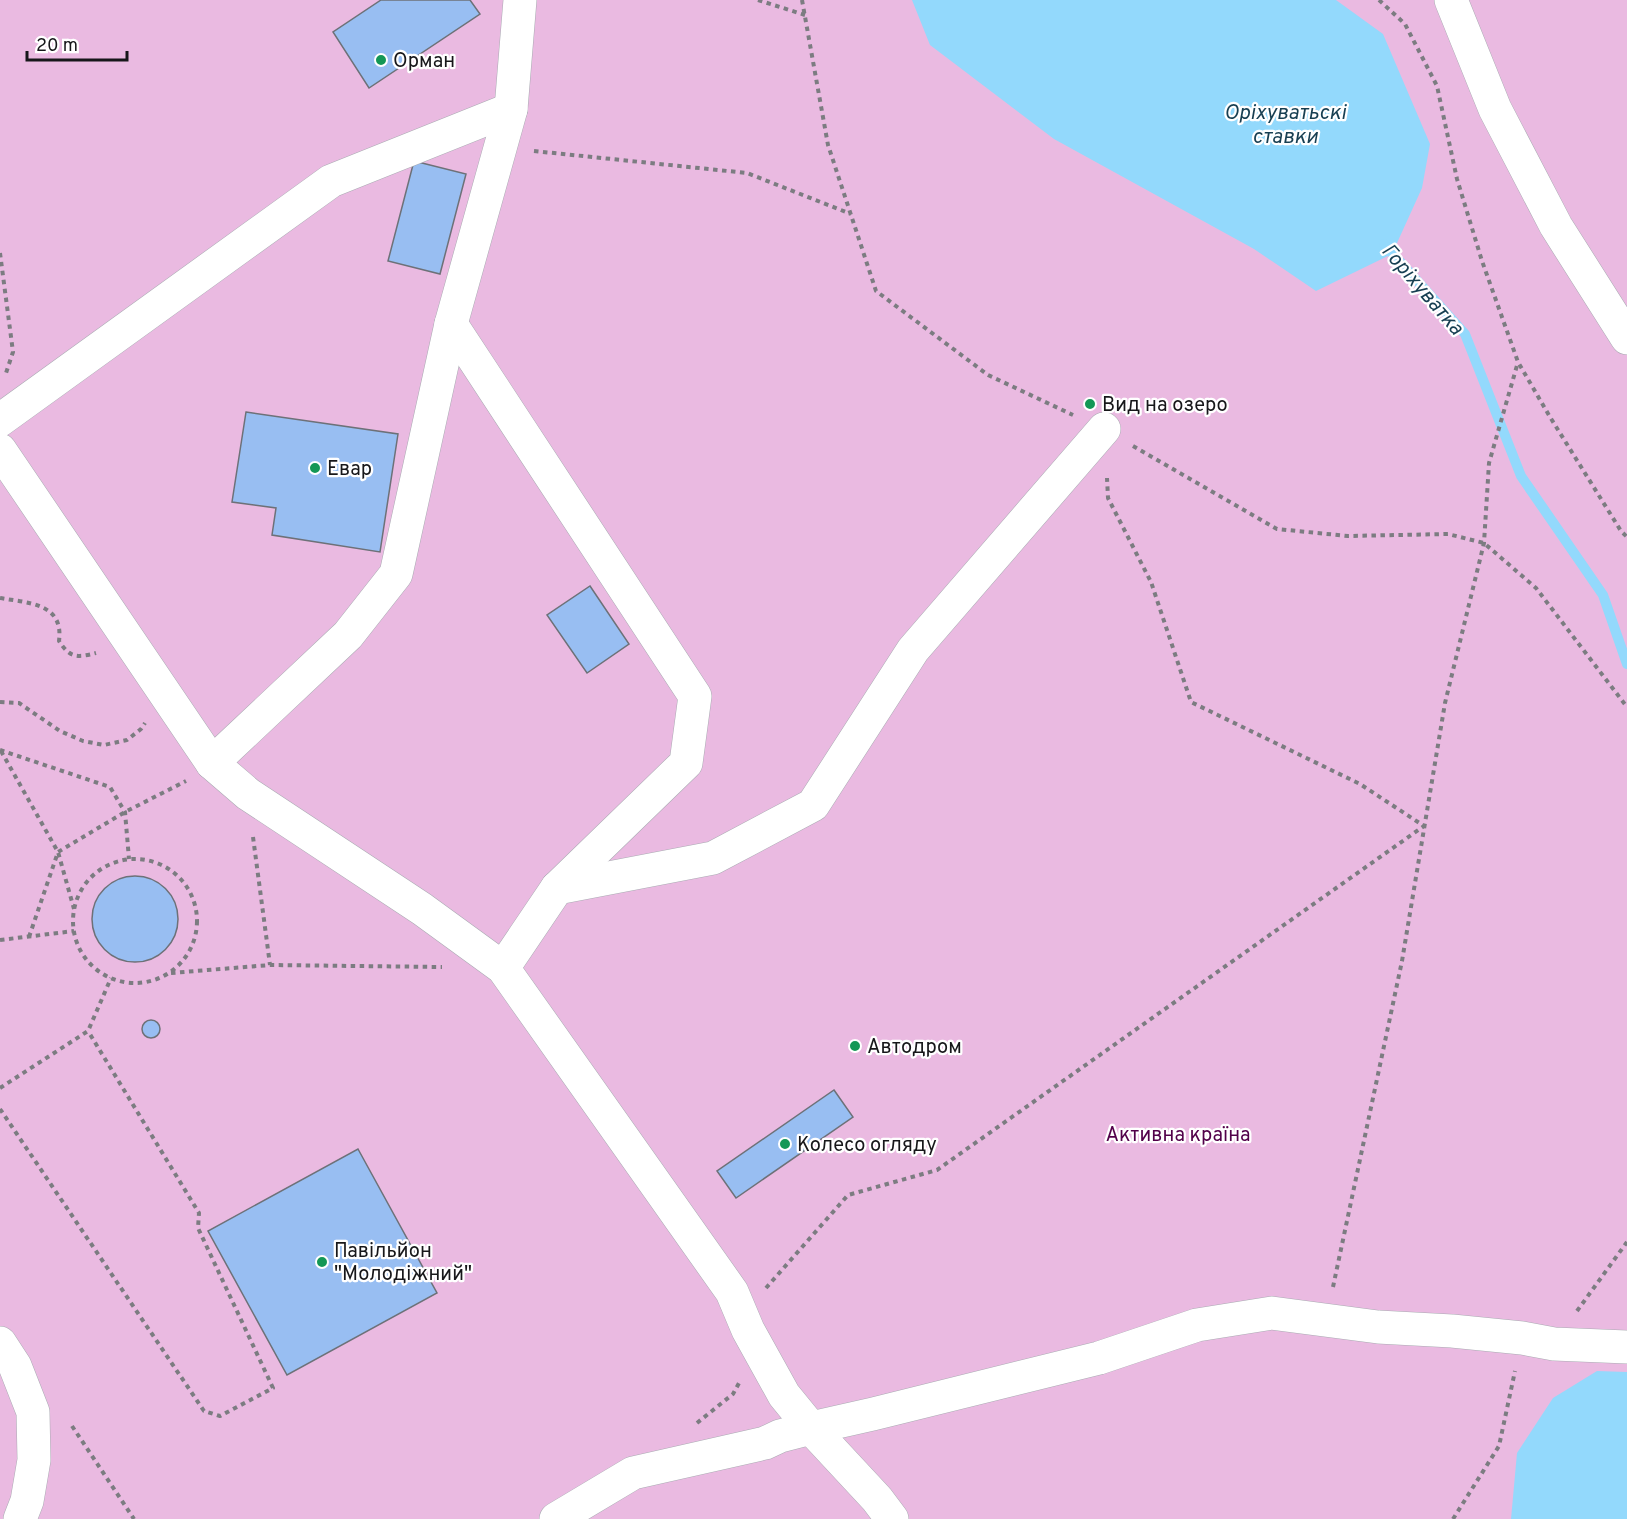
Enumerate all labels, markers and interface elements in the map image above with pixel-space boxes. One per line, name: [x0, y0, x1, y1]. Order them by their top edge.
scale bar: [27, 24, 128, 62]
text: 20 m: [36, 35, 78, 58]
place label: Орман: [393, 49, 455, 75]
marker: Орман: [374, 53, 388, 67]
water label: Оріхуватьскі ставки: [1224, 100, 1348, 151]
water label: Горіхуватка: [1375, 239, 1469, 342]
place label: Вид на озеро: [1102, 393, 1228, 419]
marker: Вид на озеро: [1083, 397, 1097, 411]
place label: Евар: [327, 457, 372, 483]
marker: Евар: [308, 461, 322, 475]
place label: Автодром: [867, 1035, 962, 1061]
marker: Автодром: [848, 1039, 862, 1053]
park label: Активна країна: [1105, 1123, 1251, 1149]
place label: Колесо огляду: [797, 1133, 937, 1159]
marker: Колесо огляду: [778, 1137, 792, 1151]
place label: Павільйон "Молодіжний": [334, 1239, 472, 1288]
marker: Павільйон "Молодіжний": [315, 1255, 329, 1269]

